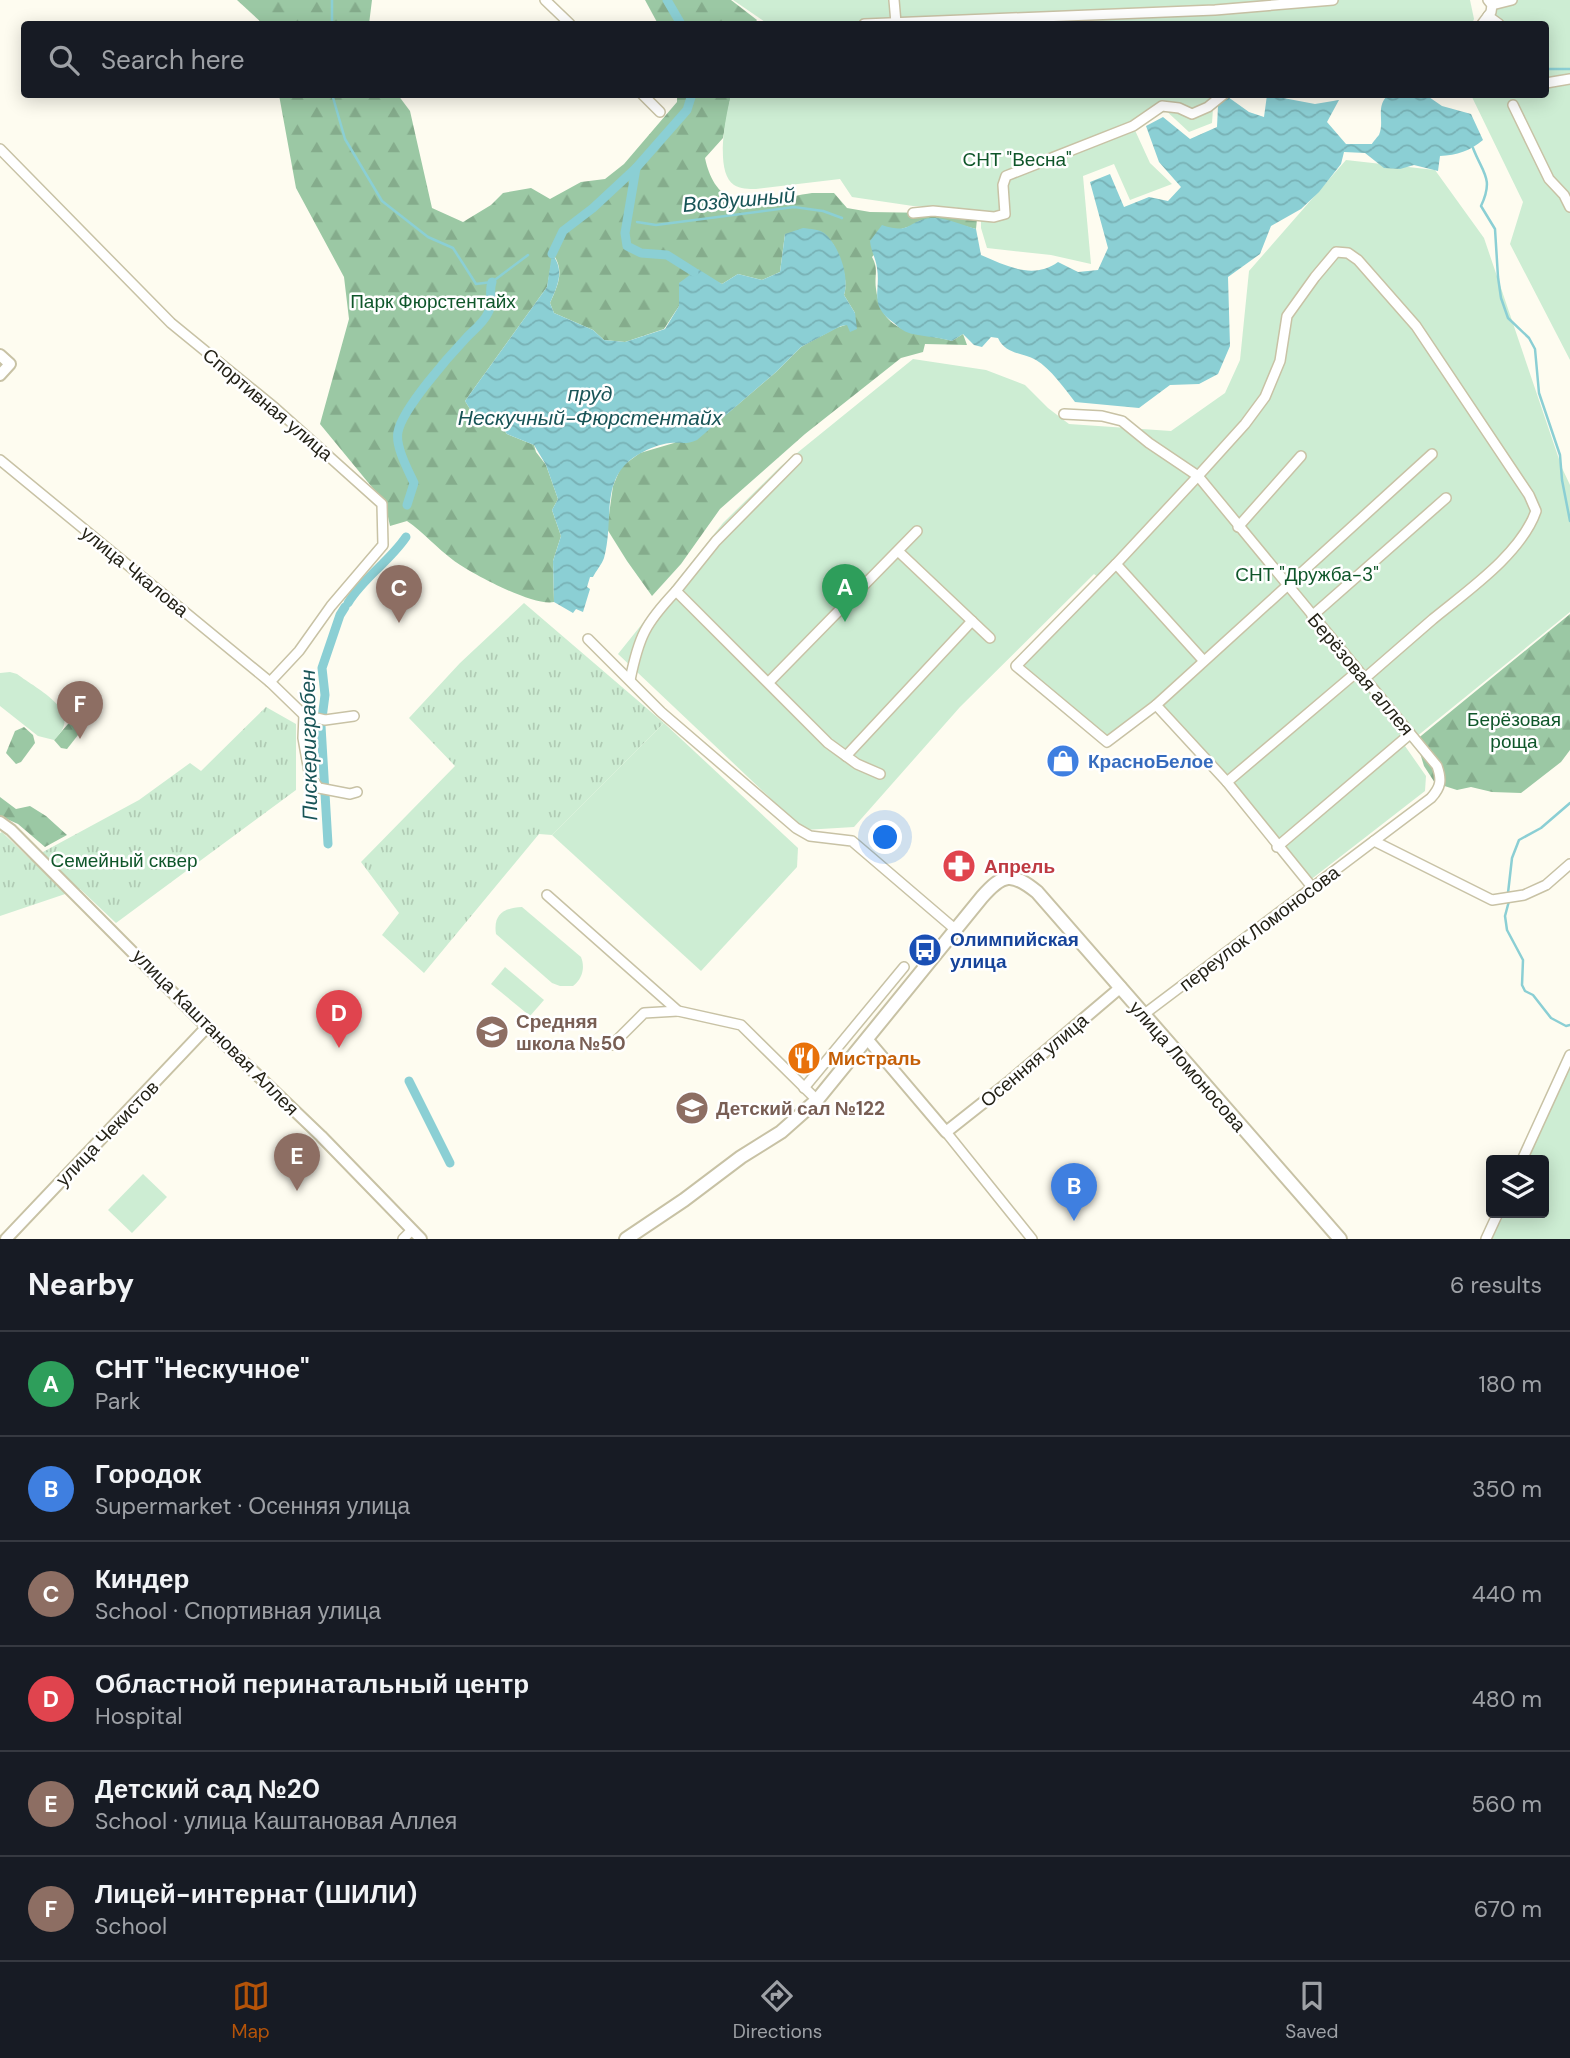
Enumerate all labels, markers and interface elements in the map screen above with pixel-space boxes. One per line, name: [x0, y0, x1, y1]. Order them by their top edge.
search box: [21, 21, 1549, 98]
icon: search: [45, 41, 83, 79]
text: Search here: [101, 43, 244, 77]
park label: СНТ "Весна": [963, 147, 1071, 172]
water label: Воздушный: [682, 181, 797, 219]
park label: Парк Фюрстентайх: [350, 289, 516, 314]
street label: Спортивная улица: [197, 342, 338, 467]
water label: пруд Нескучный-Фюрстентайх: [458, 380, 724, 432]
street label: улица Чкалова: [76, 520, 194, 623]
park label: СНТ "Дружба-3": [1235, 562, 1379, 587]
pin: A: [822, 564, 868, 622]
pin: C: [376, 565, 422, 623]
street label: Берёзовая аллея: [1302, 608, 1419, 741]
water label: Пискериграбен: [294, 669, 324, 821]
pin: F: [57, 681, 103, 739]
park label: Берёзовая роща: [1467, 707, 1561, 754]
shop icon: КрасноБелое: [1044, 742, 1082, 780]
place label: КрасноБелое: [1088, 749, 1214, 774]
your location: [868, 820, 902, 854]
pharmacy icon: Апрель: [940, 847, 978, 885]
park label: Семейный сквер: [50, 848, 198, 873]
place label: Апрель: [984, 854, 1055, 879]
street label: переулок Ломоносова: [1174, 860, 1345, 997]
place label: Олимпийская улица: [950, 927, 1079, 974]
bus stop icon: Олимпийская улица: [906, 931, 944, 969]
street label: улица Каштановая Аллея: [127, 944, 304, 1121]
pin: D: [316, 990, 362, 1048]
street label: улица Ломоносова: [1124, 996, 1252, 1137]
street label: Осенняя улица: [975, 1008, 1094, 1113]
place label: Средняя школа №50: [516, 1009, 626, 1056]
school or university icon: Средняя школа №50: [473, 1013, 511, 1051]
restaurant icon: Мистраль: [785, 1039, 823, 1077]
place label: Мистраль: [828, 1046, 921, 1071]
street label: улица Чекистов: [50, 1075, 164, 1192]
school or university icon: Детский сал №122: [673, 1089, 711, 1127]
place label: Детский сал №122: [716, 1096, 885, 1121]
pin: E: [274, 1133, 320, 1191]
map controls: [1486, 1155, 1549, 1218]
button: layers: [1486, 1155, 1549, 1218]
pin: B: [1051, 1163, 1097, 1221]
text: Nearby: [28, 1265, 134, 1304]
text: 6 results: [1450, 1270, 1542, 1300]
text: СНТ "Нескучное": [95, 1352, 310, 1386]
text: A: [43, 1369, 59, 1399]
text: 180 m: [1478, 1369, 1542, 1399]
text: Park: [95, 1386, 140, 1416]
text: Городок: [95, 1457, 201, 1491]
text: B: [44, 1474, 58, 1504]
text: 350 m: [1472, 1474, 1542, 1504]
text: Supermarket · Осенняя улица: [95, 1491, 410, 1521]
text: Киндер: [95, 1562, 189, 1596]
text: C: [43, 1579, 59, 1609]
text: 440 m: [1472, 1579, 1542, 1609]
text: School · Спортивная улица: [95, 1596, 381, 1626]
text: Областной перинатальный центр: [95, 1667, 529, 1701]
text: D: [43, 1684, 59, 1714]
text: 480 m: [1472, 1684, 1542, 1714]
text: Hospital: [95, 1701, 182, 1731]
text: Детский сад №20: [95, 1772, 320, 1806]
text: E: [44, 1789, 58, 1819]
text: 560 m: [1471, 1789, 1542, 1819]
text: School · улица Каштановая Аллея: [95, 1806, 457, 1836]
text: Лицей-интернат (ШИЛИ): [95, 1877, 417, 1911]
text: F: [45, 1894, 57, 1924]
text: 670 m: [1474, 1894, 1542, 1924]
text: School: [95, 1911, 167, 1941]
tab: Map: [232, 1977, 270, 2044]
tab: Directions: [733, 1977, 822, 2044]
tab: Saved: [1285, 1977, 1338, 2044]

